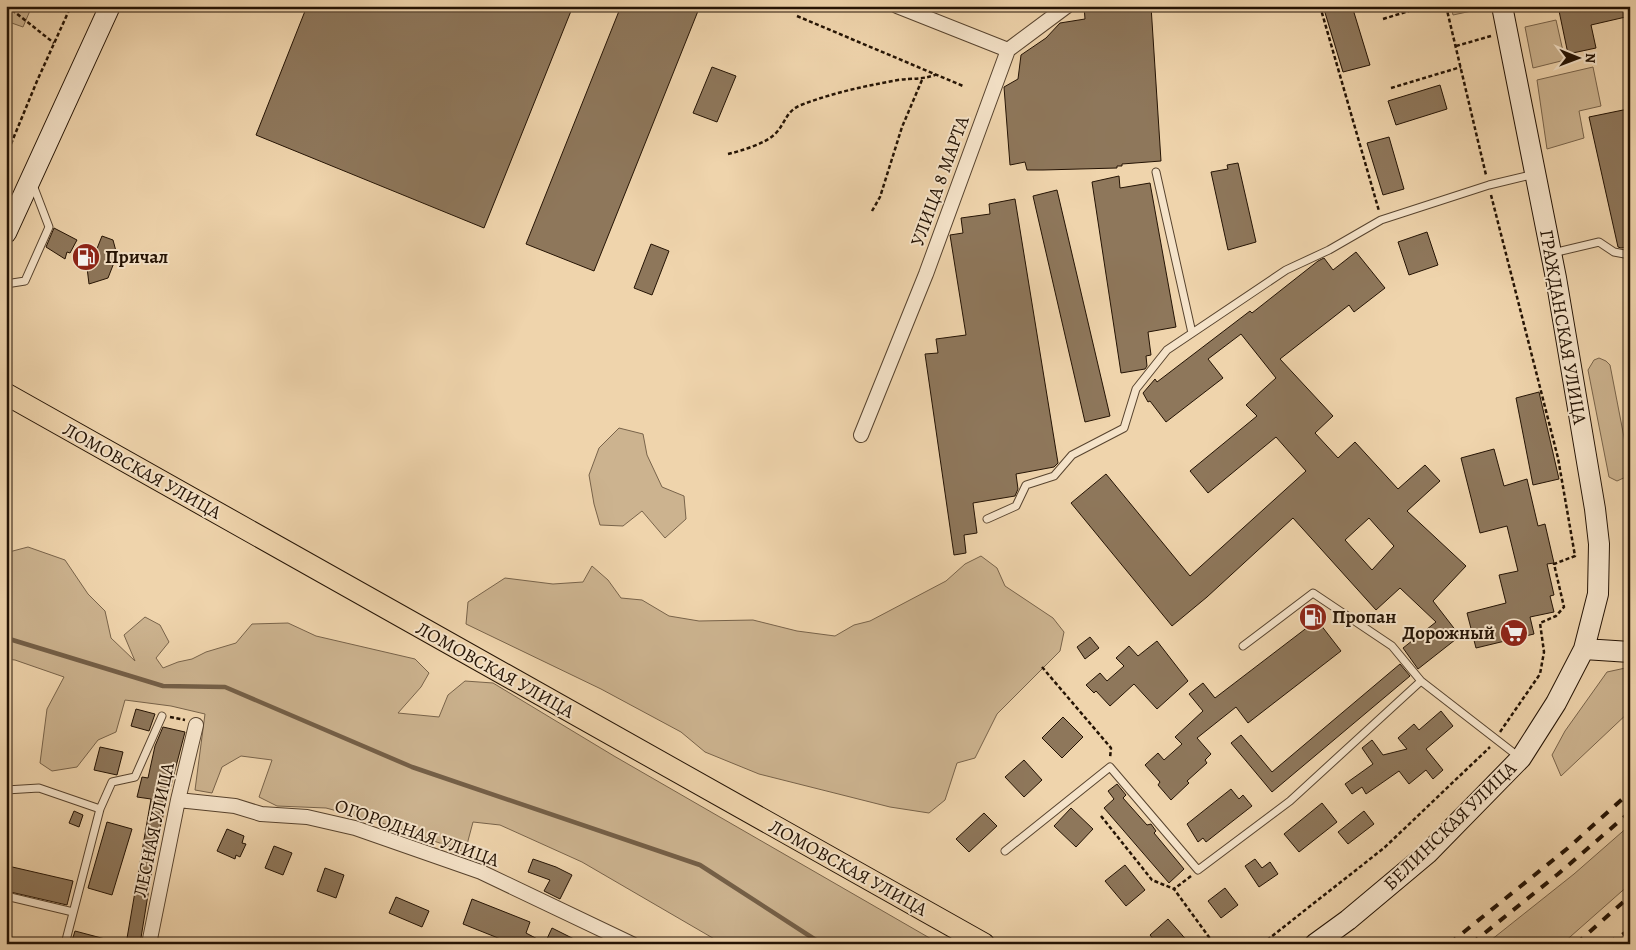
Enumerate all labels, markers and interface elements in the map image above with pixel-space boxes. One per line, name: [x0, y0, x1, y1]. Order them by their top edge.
north arrow: [1554, 32, 1604, 82]
text: N: [1581, 53, 1600, 63]
street label: УЛИЦА 8 МАРТА: [904, 111, 976, 250]
street label: ГРАЖДАНСКАЯ УЛИЦА: [1533, 228, 1593, 427]
fuel station icon: Причал: [71, 242, 101, 272]
place label: Причал: [105, 244, 169, 270]
street label: ЛОМОВСКАЯ УЛИЦА: [58, 417, 227, 526]
fuel station icon: Пропан: [1298, 602, 1328, 632]
place label: Пропан: [1332, 604, 1397, 630]
street label: ЛОМОВСКАЯ УЛИЦА: [411, 616, 580, 725]
supermarket icon: Дорожный: [1499, 618, 1529, 648]
place label: Дорожный: [1402, 620, 1495, 646]
street label: БЕЛИНСКАЯ УЛИЦА: [1378, 755, 1523, 896]
street label: ЛЕСНАЯ УЛИЦА: [127, 759, 181, 900]
street label: ОГОРОДНАЯ УЛИЦА: [331, 793, 504, 874]
street label: ЛОМОВСКАЯ УЛИЦА: [764, 814, 933, 923]

